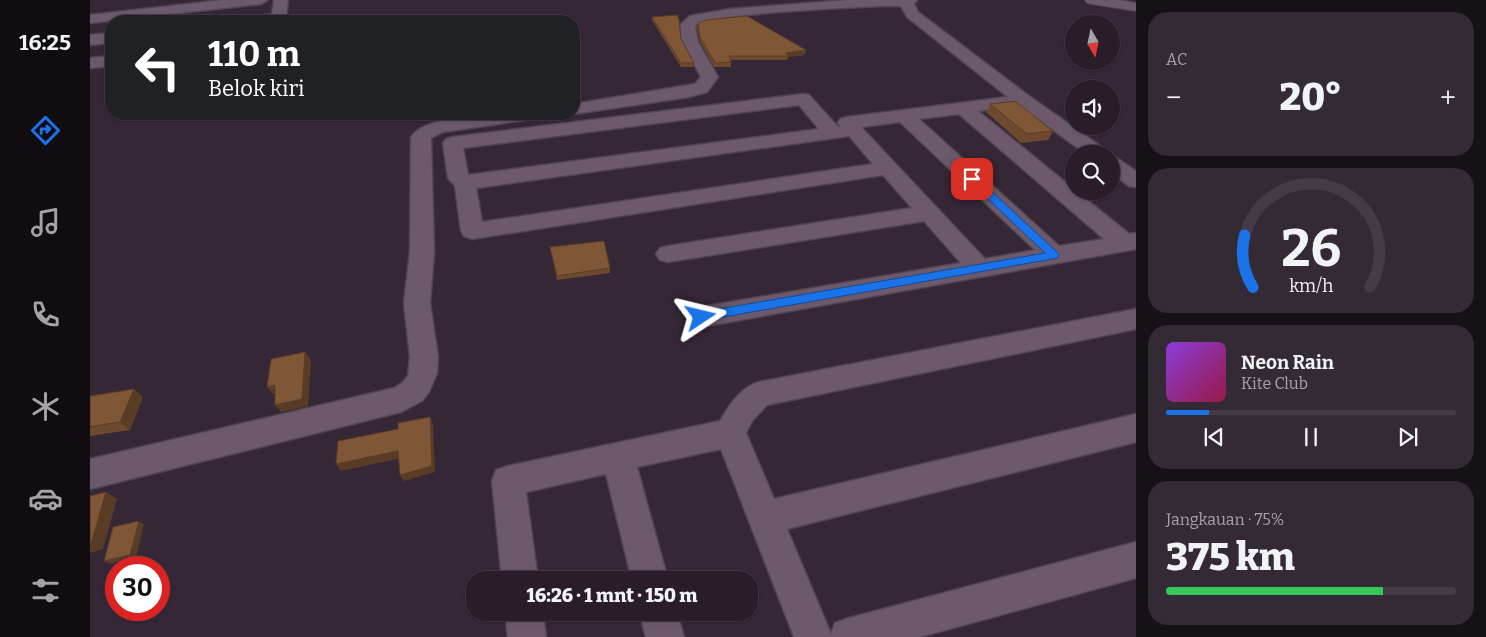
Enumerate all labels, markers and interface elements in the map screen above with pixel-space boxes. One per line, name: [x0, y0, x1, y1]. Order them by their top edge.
north arrow: [1065, 15, 1120, 70]
map controls: [1065, 15, 1120, 200]
text: 16:25: [19, 29, 71, 56]
text: 110 m: [208, 33, 300, 75]
icon: left: [125, 35, 190, 100]
text: AC: [1166, 50, 1187, 69]
text: 20°: [1280, 74, 1342, 120]
text: Belok kiri: [208, 75, 304, 102]
button: sound: [1065, 80, 1120, 135]
text: −: [1166, 81, 1181, 114]
text: +: [1440, 81, 1456, 114]
icon: directions: [28, 113, 63, 148]
button: search: [1065, 145, 1120, 200]
pin: [951, 158, 993, 200]
icon: arrive: [958, 165, 986, 193]
icon: music: [28, 205, 63, 240]
text: 26: [1281, 217, 1341, 280]
text: km/h: [1289, 275, 1333, 297]
position arrow: [674, 290, 726, 342]
icon: phone: [28, 297, 63, 332]
text: Neon Rain: [1241, 351, 1334, 374]
text: Kite Club: [1241, 374, 1308, 393]
icon: climate: [28, 389, 63, 424]
icon: previous: [1200, 423, 1228, 451]
icon: pause: [1297, 423, 1325, 451]
icon: next: [1394, 423, 1422, 451]
icon: car: [28, 481, 63, 516]
text: Jangkauan · 75%: [1166, 510, 1284, 529]
text: 375 km: [1166, 534, 1295, 580]
speed limit sign: 30: [105, 556, 170, 621]
icon: filters: [28, 573, 63, 608]
text: 16:26 · 1 mnt · 150 m: [527, 584, 697, 607]

